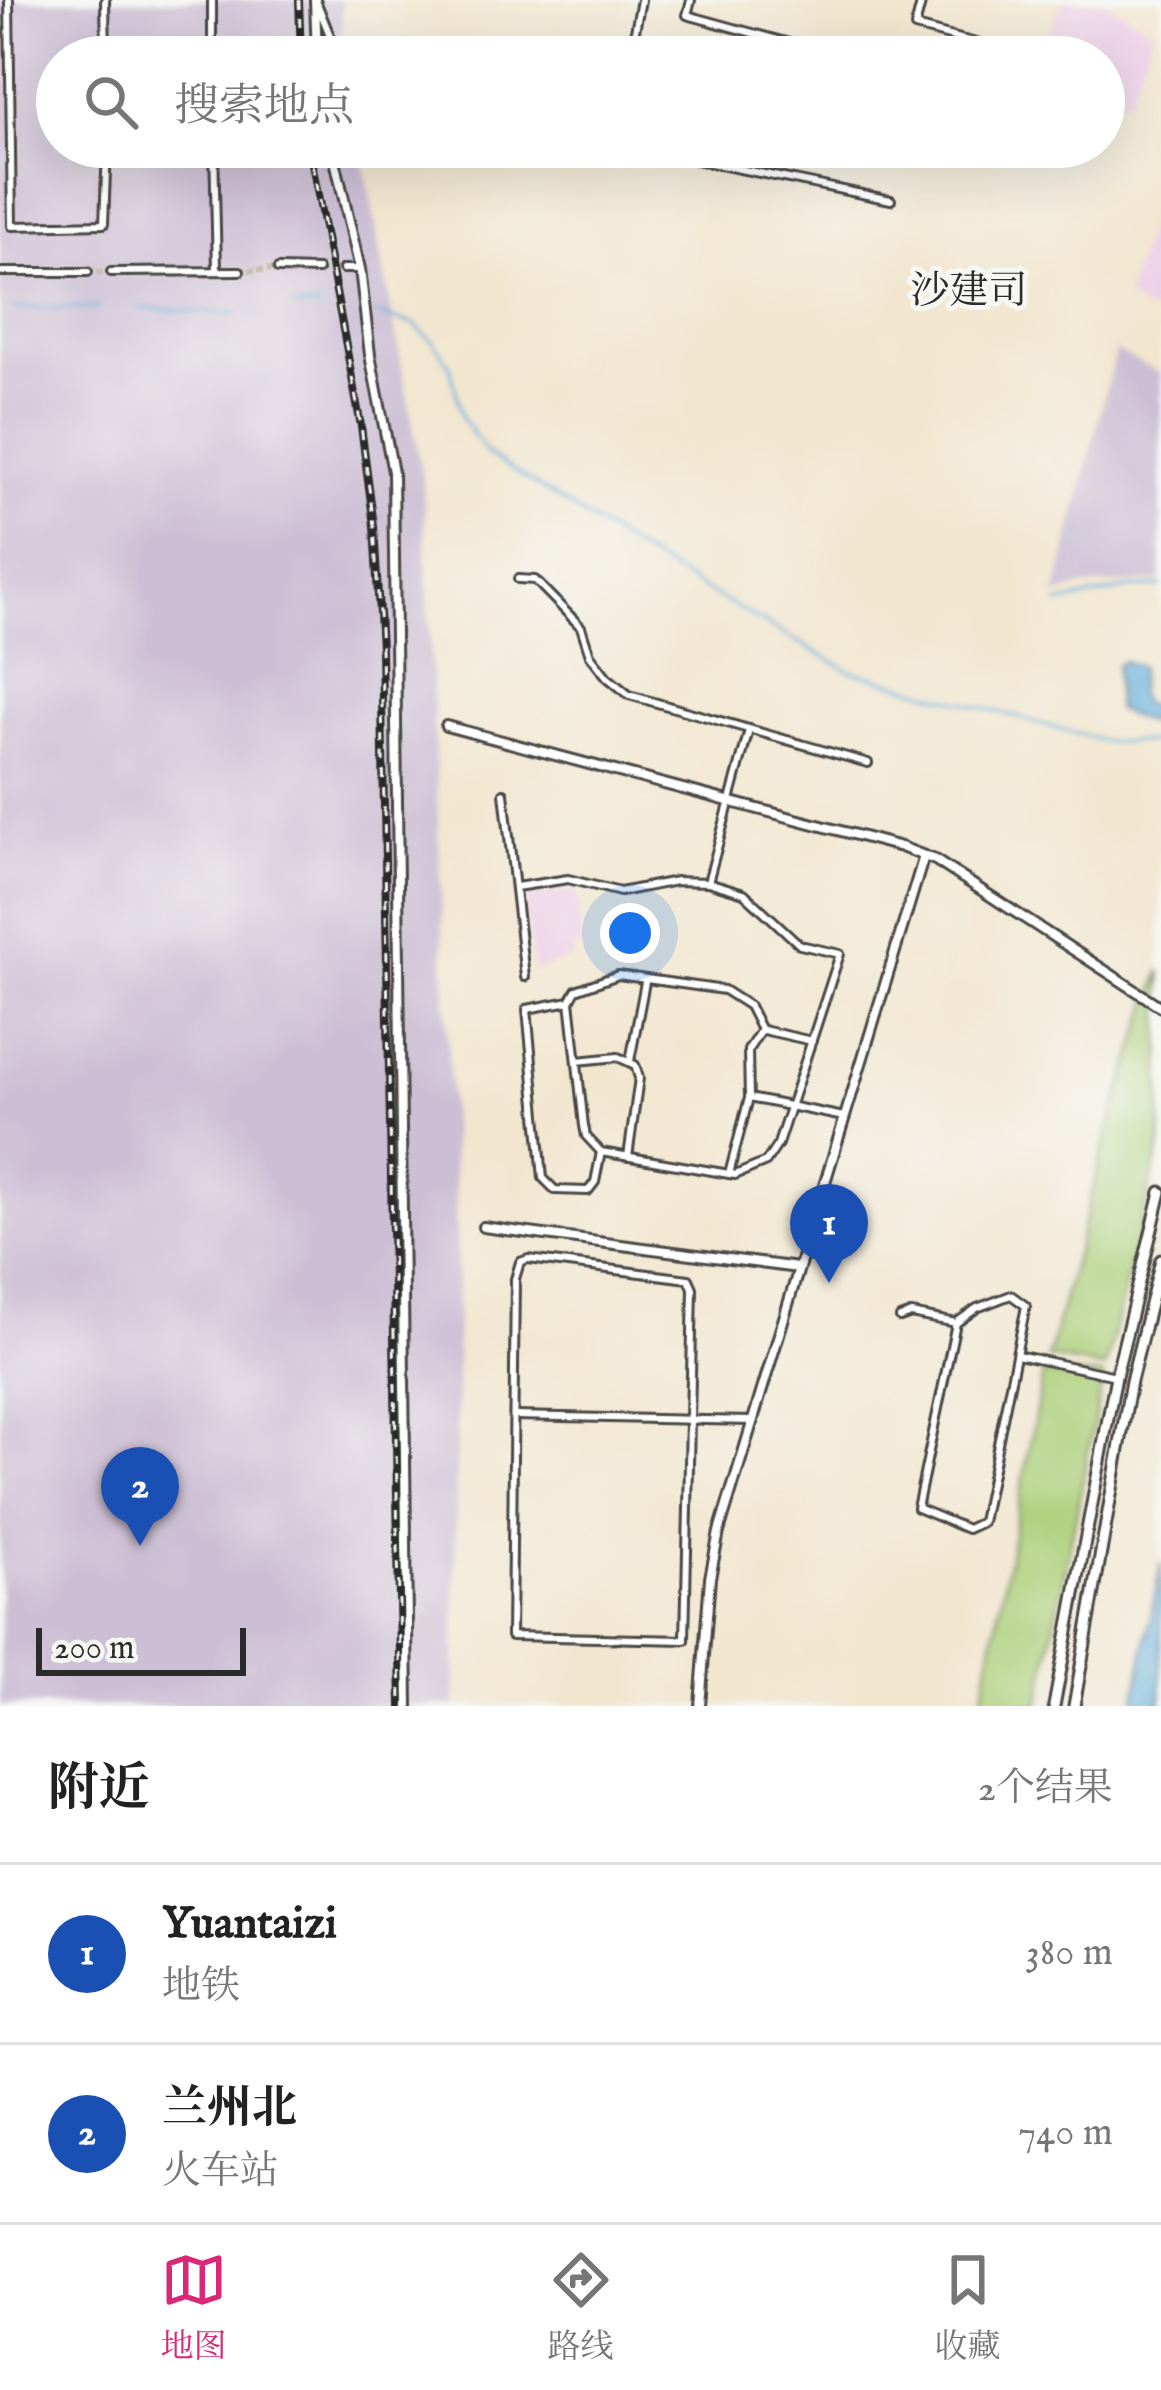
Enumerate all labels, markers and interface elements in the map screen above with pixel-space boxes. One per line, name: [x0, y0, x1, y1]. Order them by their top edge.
search box: [36, 36, 1125, 168]
icon: search: [78, 69, 144, 135]
text: 搜索地点: [174, 79, 354, 136]
district label: 沙建司: [910, 268, 1028, 317]
your location: [600, 903, 660, 963]
pin: 1: [790, 1184, 868, 1283]
pin: 2: [101, 1447, 179, 1546]
scale bar: [36, 1622, 246, 1675]
text: 200 m: [54, 1628, 135, 1670]
text: 附近: [48, 1758, 150, 1823]
text: 2个结果: [978, 1765, 1113, 1814]
text: Yuantaizi: [162, 1896, 337, 1953]
text: 1: [80, 1929, 94, 1978]
text: 380 m: [1025, 1929, 1113, 1978]
text: 地铁: [162, 1963, 240, 2012]
text: 兰州北: [162, 2081, 297, 2138]
text: 2: [78, 2109, 96, 2158]
text: 740 m: [1018, 2109, 1113, 2158]
text: 火车站: [162, 2148, 279, 2197]
tab: 地图: [161, 2247, 227, 2369]
tab: 路线: [548, 2247, 614, 2369]
tab: 收藏: [935, 2247, 1001, 2369]

